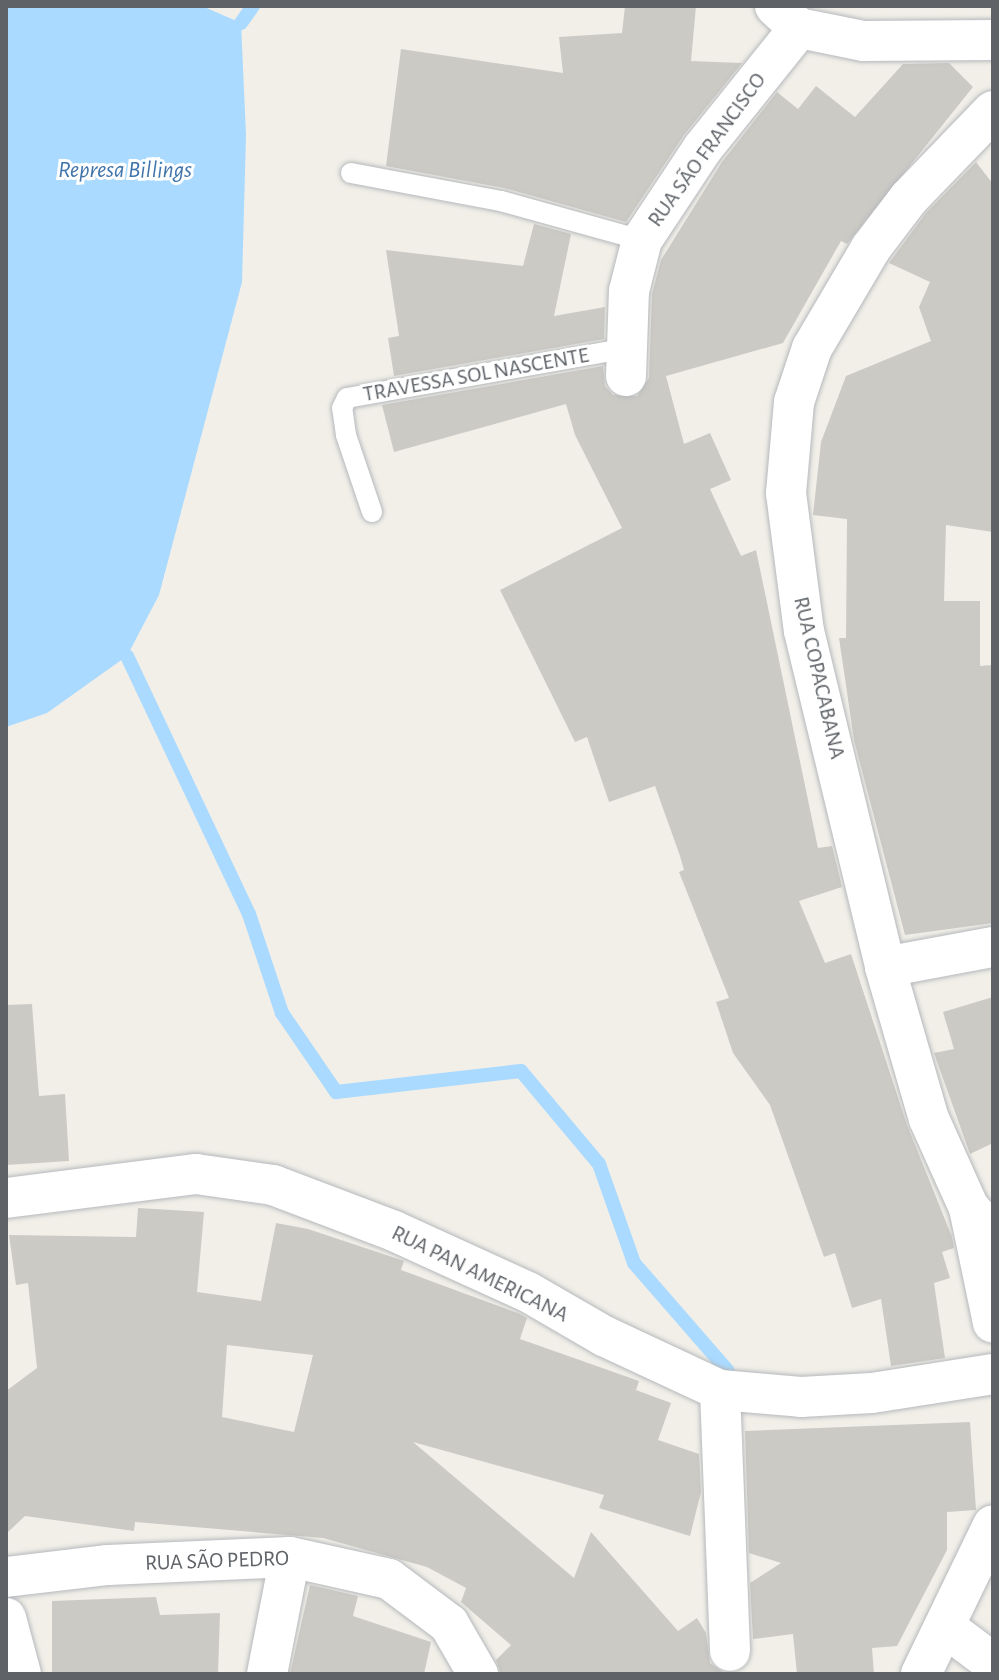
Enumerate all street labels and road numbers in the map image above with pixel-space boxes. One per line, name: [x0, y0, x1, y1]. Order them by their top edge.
street label: RUA SÃO FRANCISCO: [642, 68, 772, 232]
street label: TRAVESSA SOL NASCENTE: [361, 342, 591, 408]
street label: RUA COPACABANA: [787, 594, 851, 762]
street label: RUA PAN AMERICANA: [387, 1220, 573, 1328]
street label: RUA SÃO PEDRO: [145, 1545, 289, 1577]

